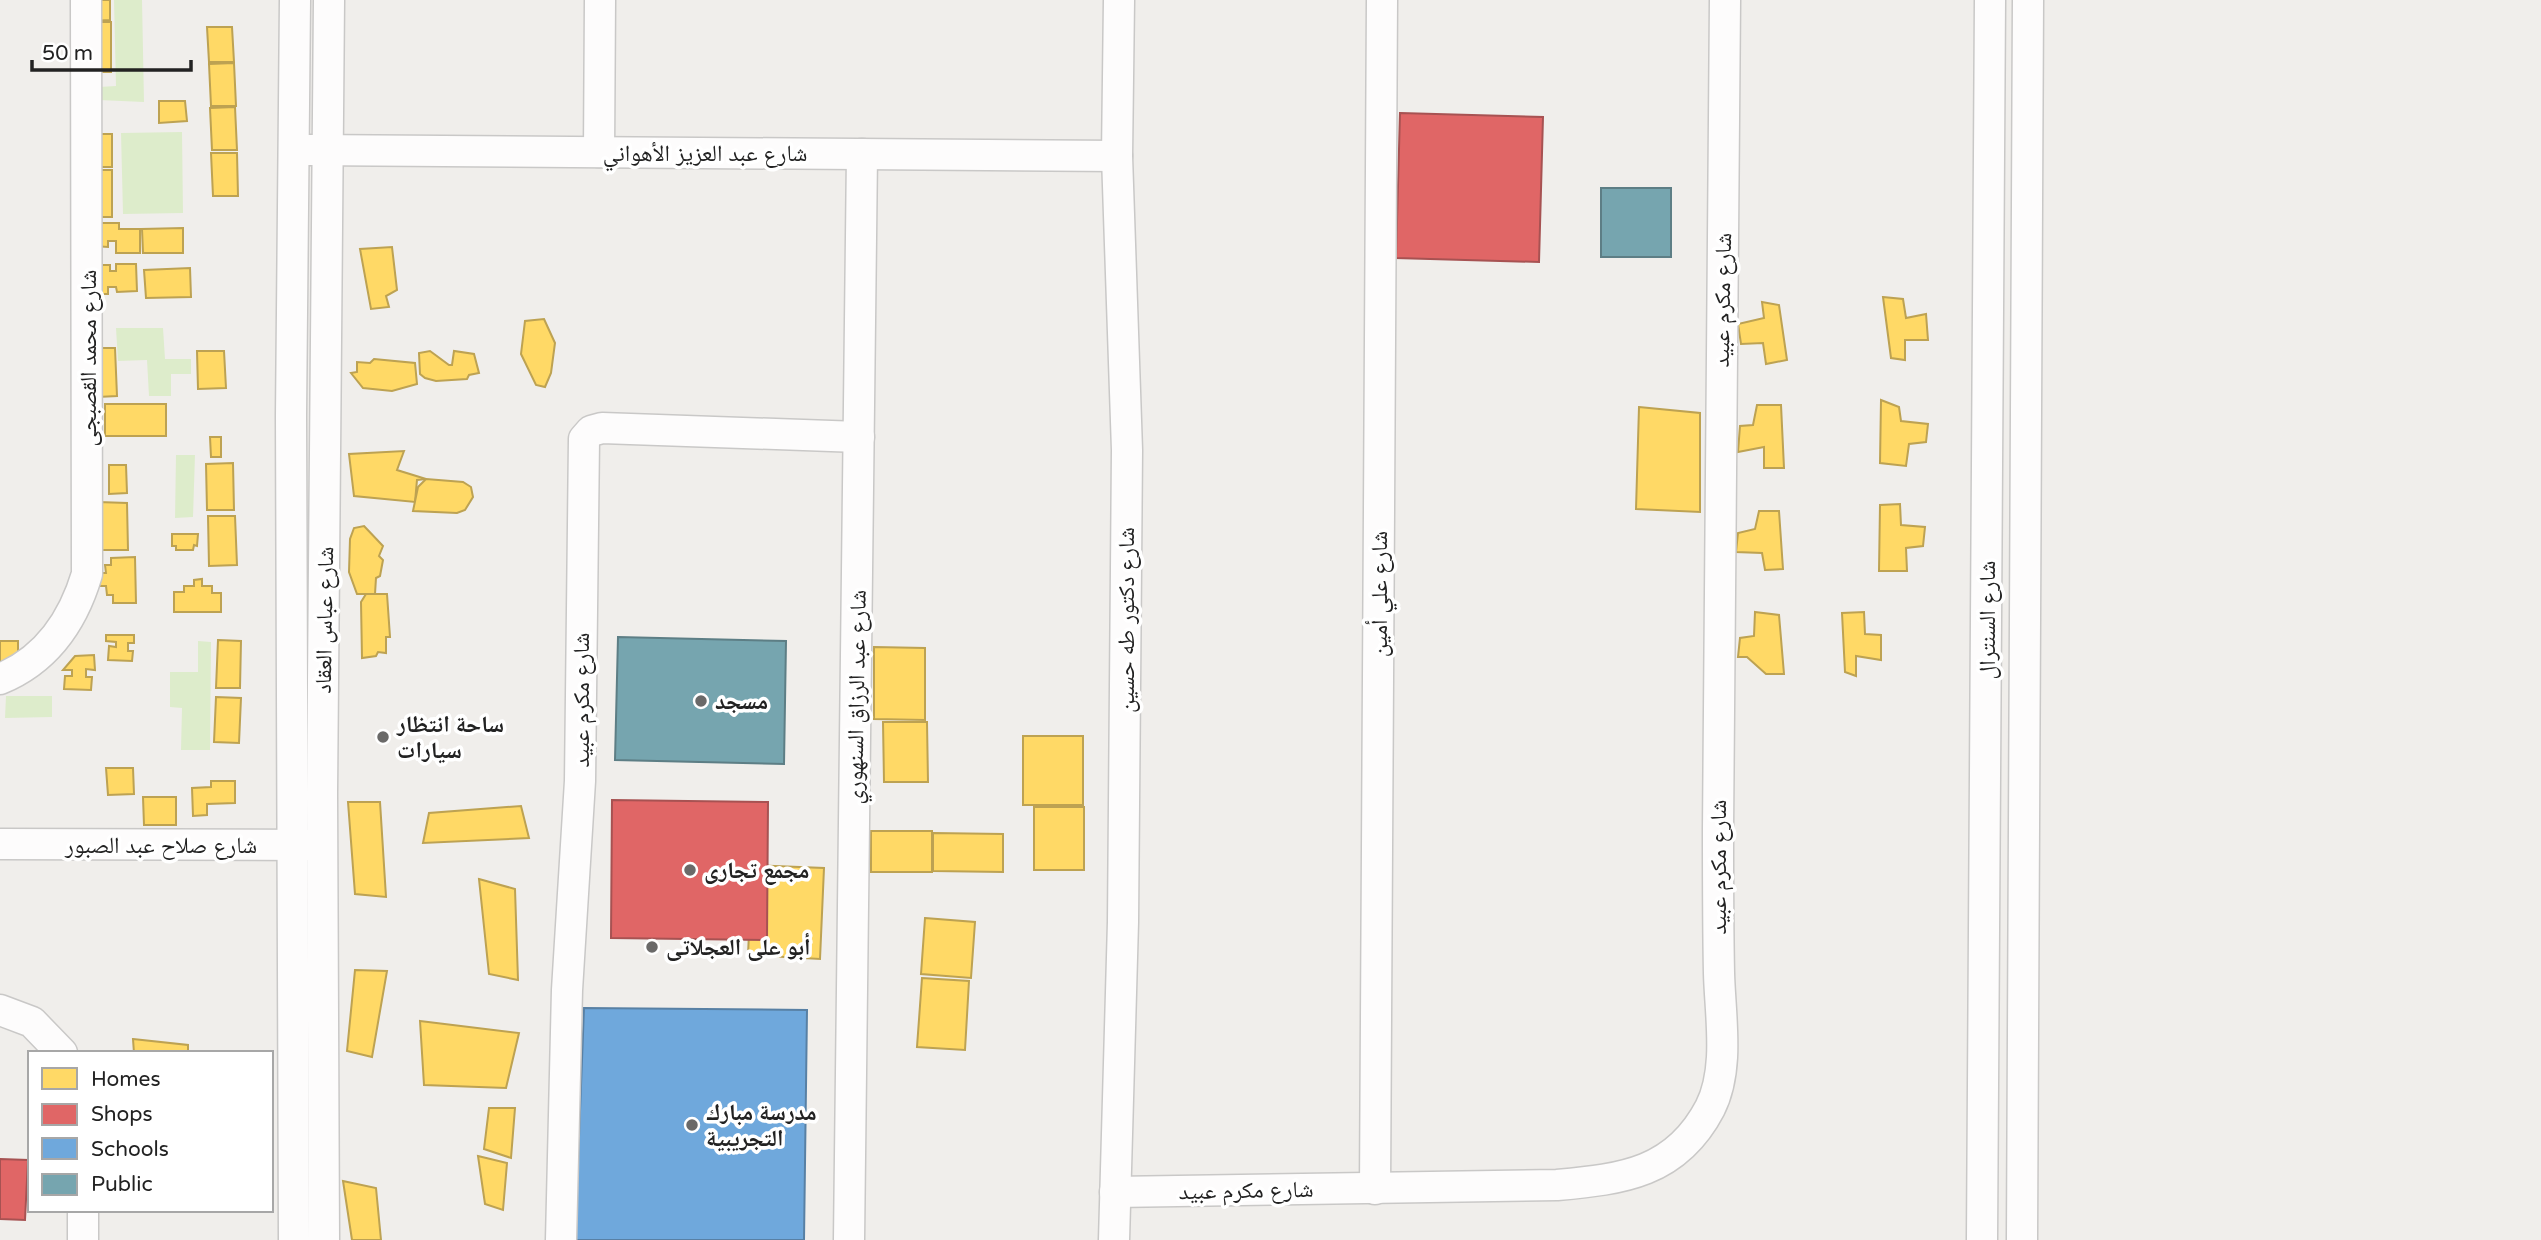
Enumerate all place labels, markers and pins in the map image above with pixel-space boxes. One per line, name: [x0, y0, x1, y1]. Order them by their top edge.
place label: مسجد: [715, 688, 768, 716]
marker: مسجد: [693, 693, 709, 709]
place label: ساحة انتظار سيارات: [396, 711, 504, 765]
marker: ساحة انتظار سيارات: [375, 729, 391, 745]
place label: مجمع تجارى: [704, 857, 809, 885]
marker: مجمع تجارى: [682, 862, 698, 878]
place label: أبو على العجلاتى: [666, 932, 811, 962]
marker: أبو على العجلاتى: [644, 939, 660, 955]
place label: مدرسة مبارك التجريبية: [706, 1099, 817, 1153]
marker: مدرسة مبارك التجريبية: [684, 1117, 700, 1133]

